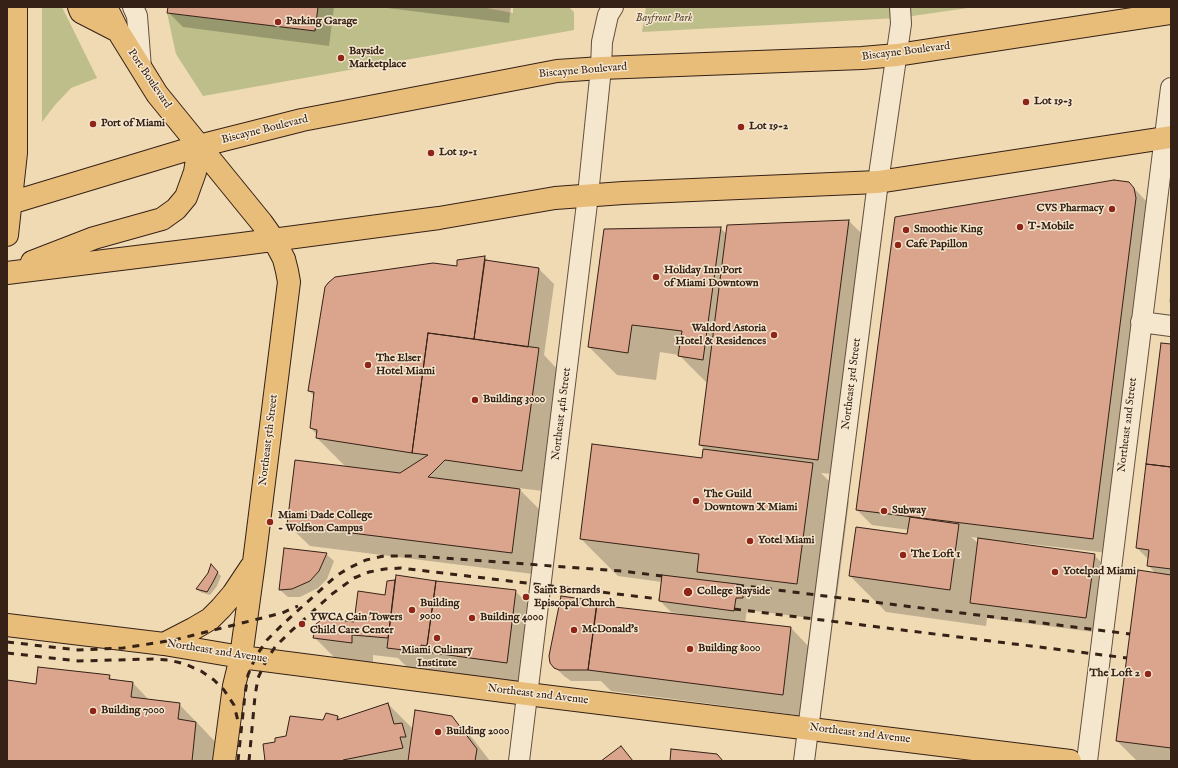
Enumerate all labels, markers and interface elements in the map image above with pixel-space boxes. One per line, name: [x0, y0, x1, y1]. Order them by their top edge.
park label: Bayfront Park: [636, 12, 692, 26]
place label: Parking Garage: [286, 15, 357, 29]
marker: Parking Garage: [273, 17, 283, 27]
street label: Biscayne Boulevard: [861, 40, 951, 64]
place label: Bayside Marketplace: [349, 45, 406, 71]
street label: Port Boulevard: [124, 47, 174, 111]
marker: Bayside Marketplace: [336, 53, 346, 63]
street label: Biscayne Boulevard: [538, 61, 628, 81]
place label: Lot 19-3: [1034, 95, 1072, 109]
marker: Lot 19-3: [1021, 97, 1031, 107]
street label: Biscayne Boulevard: [220, 113, 310, 147]
place label: Port of Miami: [101, 117, 165, 131]
marker: Port of Miami: [88, 119, 98, 129]
place label: Lot 19-2: [749, 120, 788, 134]
marker: Lot 19-2: [736, 122, 746, 132]
place label: Lot 19-1: [439, 146, 477, 160]
marker: Lot 19-1: [426, 148, 436, 158]
place label: CVS Pharmacy: [1037, 202, 1104, 216]
marker: CVS Pharmacy: [1107, 204, 1117, 214]
place label: T-Mobile: [1028, 220, 1074, 234]
marker: T-Mobile: [1015, 222, 1025, 232]
place label: Smoothie King: [914, 223, 983, 237]
marker: Smoothie King: [901, 225, 911, 235]
place label: Cafe Papillon: [906, 238, 968, 252]
marker: Cafe Papillon: [893, 240, 903, 250]
place label: Holiday Inn Port of Miami Downtown: [664, 264, 758, 290]
marker: Holiday Inn Port of Miami Downtown: [651, 272, 661, 282]
place label: Waldord Astoria Hotel & Residences: [675, 322, 766, 348]
marker: Waldord Astoria Hotel & Residences: [769, 330, 779, 340]
street label: Northeast 3rd Street: [840, 337, 864, 431]
place label: The Elser Hotel Miami: [376, 352, 435, 378]
marker: The Elser Hotel Miami: [363, 360, 373, 370]
street label: Northeast 4th Street: [550, 367, 574, 461]
street label: Northeast 2nd Street: [1116, 377, 1140, 473]
place label: Building 3000: [483, 393, 545, 407]
street label: Northeast 5th Street: [257, 394, 281, 486]
marker: Building 3000: [470, 395, 480, 405]
place label: The Guild Downtown X Miami: [704, 488, 798, 514]
marker: The Guild Downtown X Miami: [691, 496, 701, 506]
place label: Subway: [892, 504, 926, 518]
marker: Subway: [879, 506, 889, 516]
place label: Miami Dade College - Wolfson Campus: [278, 509, 373, 535]
marker: Miami Dade College - Wolfson Campus: [265, 517, 275, 527]
place label: Yotel Miami: [758, 534, 814, 548]
marker: Yotel Miami: [745, 536, 755, 546]
place label: The Loft 1: [911, 548, 960, 562]
marker: The Loft 1: [898, 550, 908, 560]
place label: Yotelpad Miami: [1063, 565, 1136, 579]
marker: Yotelpad Miami: [1050, 567, 1060, 577]
place label: Saint Bernards Episcopal Church: [534, 584, 615, 610]
place label: College Bayside: [697, 585, 770, 599]
marker: College Bayside: [682, 586, 694, 598]
marker: Saint Bernards Episcopal Church: [521, 592, 531, 602]
place label: Building 9000: [420, 597, 460, 623]
marker: Building 9000: [407, 605, 417, 615]
place label: YWCA Cain Towers Child Care Center: [310, 611, 402, 637]
place label: Building 4000: [480, 611, 544, 625]
marker: Building 4000: [467, 613, 477, 623]
marker: YWCA Cain Towers Child Care Center: [297, 619, 307, 629]
place label: McDonald's: [582, 623, 638, 637]
marker: McDonald's: [569, 625, 579, 635]
marker: Miami Culinary Institute: [432, 633, 442, 643]
street label: Northeast 2nd Avenue: [166, 638, 268, 666]
place label: Building 8000: [698, 642, 760, 656]
place label: Miami Culinary Institute: [401, 644, 473, 670]
marker: Building 8000: [685, 644, 695, 654]
place label: The Loft 2: [1090, 667, 1140, 681]
marker: The Loft 2: [1143, 669, 1153, 679]
street label: Northeast 2nd Avenue: [487, 682, 589, 708]
place label: Building 7000: [101, 704, 164, 718]
marker: Building 7000: [88, 706, 98, 716]
street label: Northeast 2nd Avenue: [809, 721, 911, 747]
place label: Building 2000: [446, 725, 509, 739]
marker: Building 2000: [433, 727, 443, 737]

